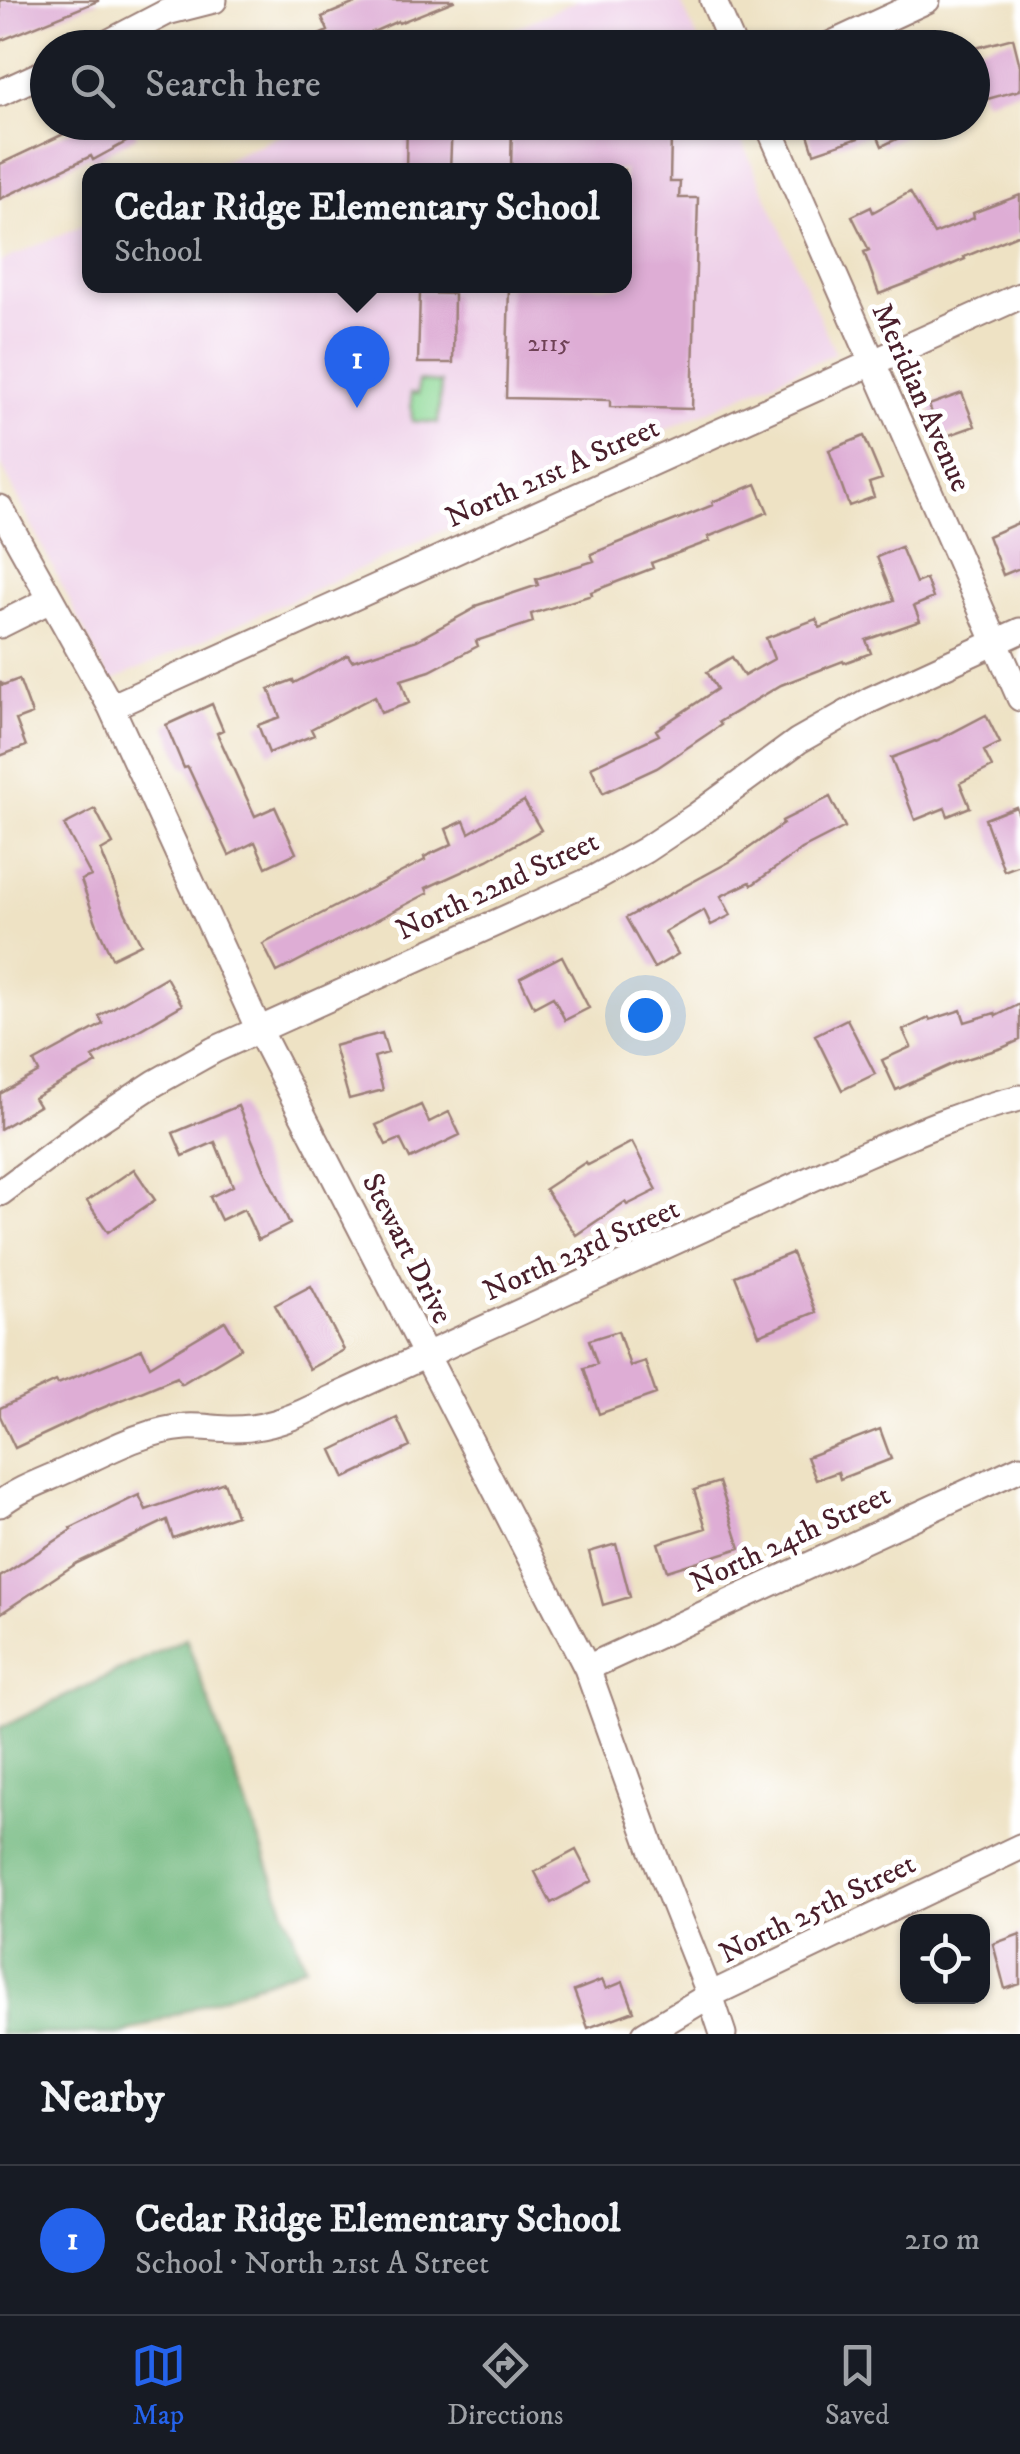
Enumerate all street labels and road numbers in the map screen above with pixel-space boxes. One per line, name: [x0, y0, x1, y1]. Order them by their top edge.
street label: Meridian Avenue: [863, 298, 979, 498]
street label: North 21st A Street: [440, 410, 665, 537]
street label: North 22nd Street: [391, 823, 605, 949]
street label: Stewart Drive: [353, 1167, 460, 1330]
street label: North 23rd Street: [478, 1191, 685, 1310]
street label: North 24th Street: [685, 1477, 896, 1602]
street label: North 25th Street: [714, 1846, 922, 1973]

